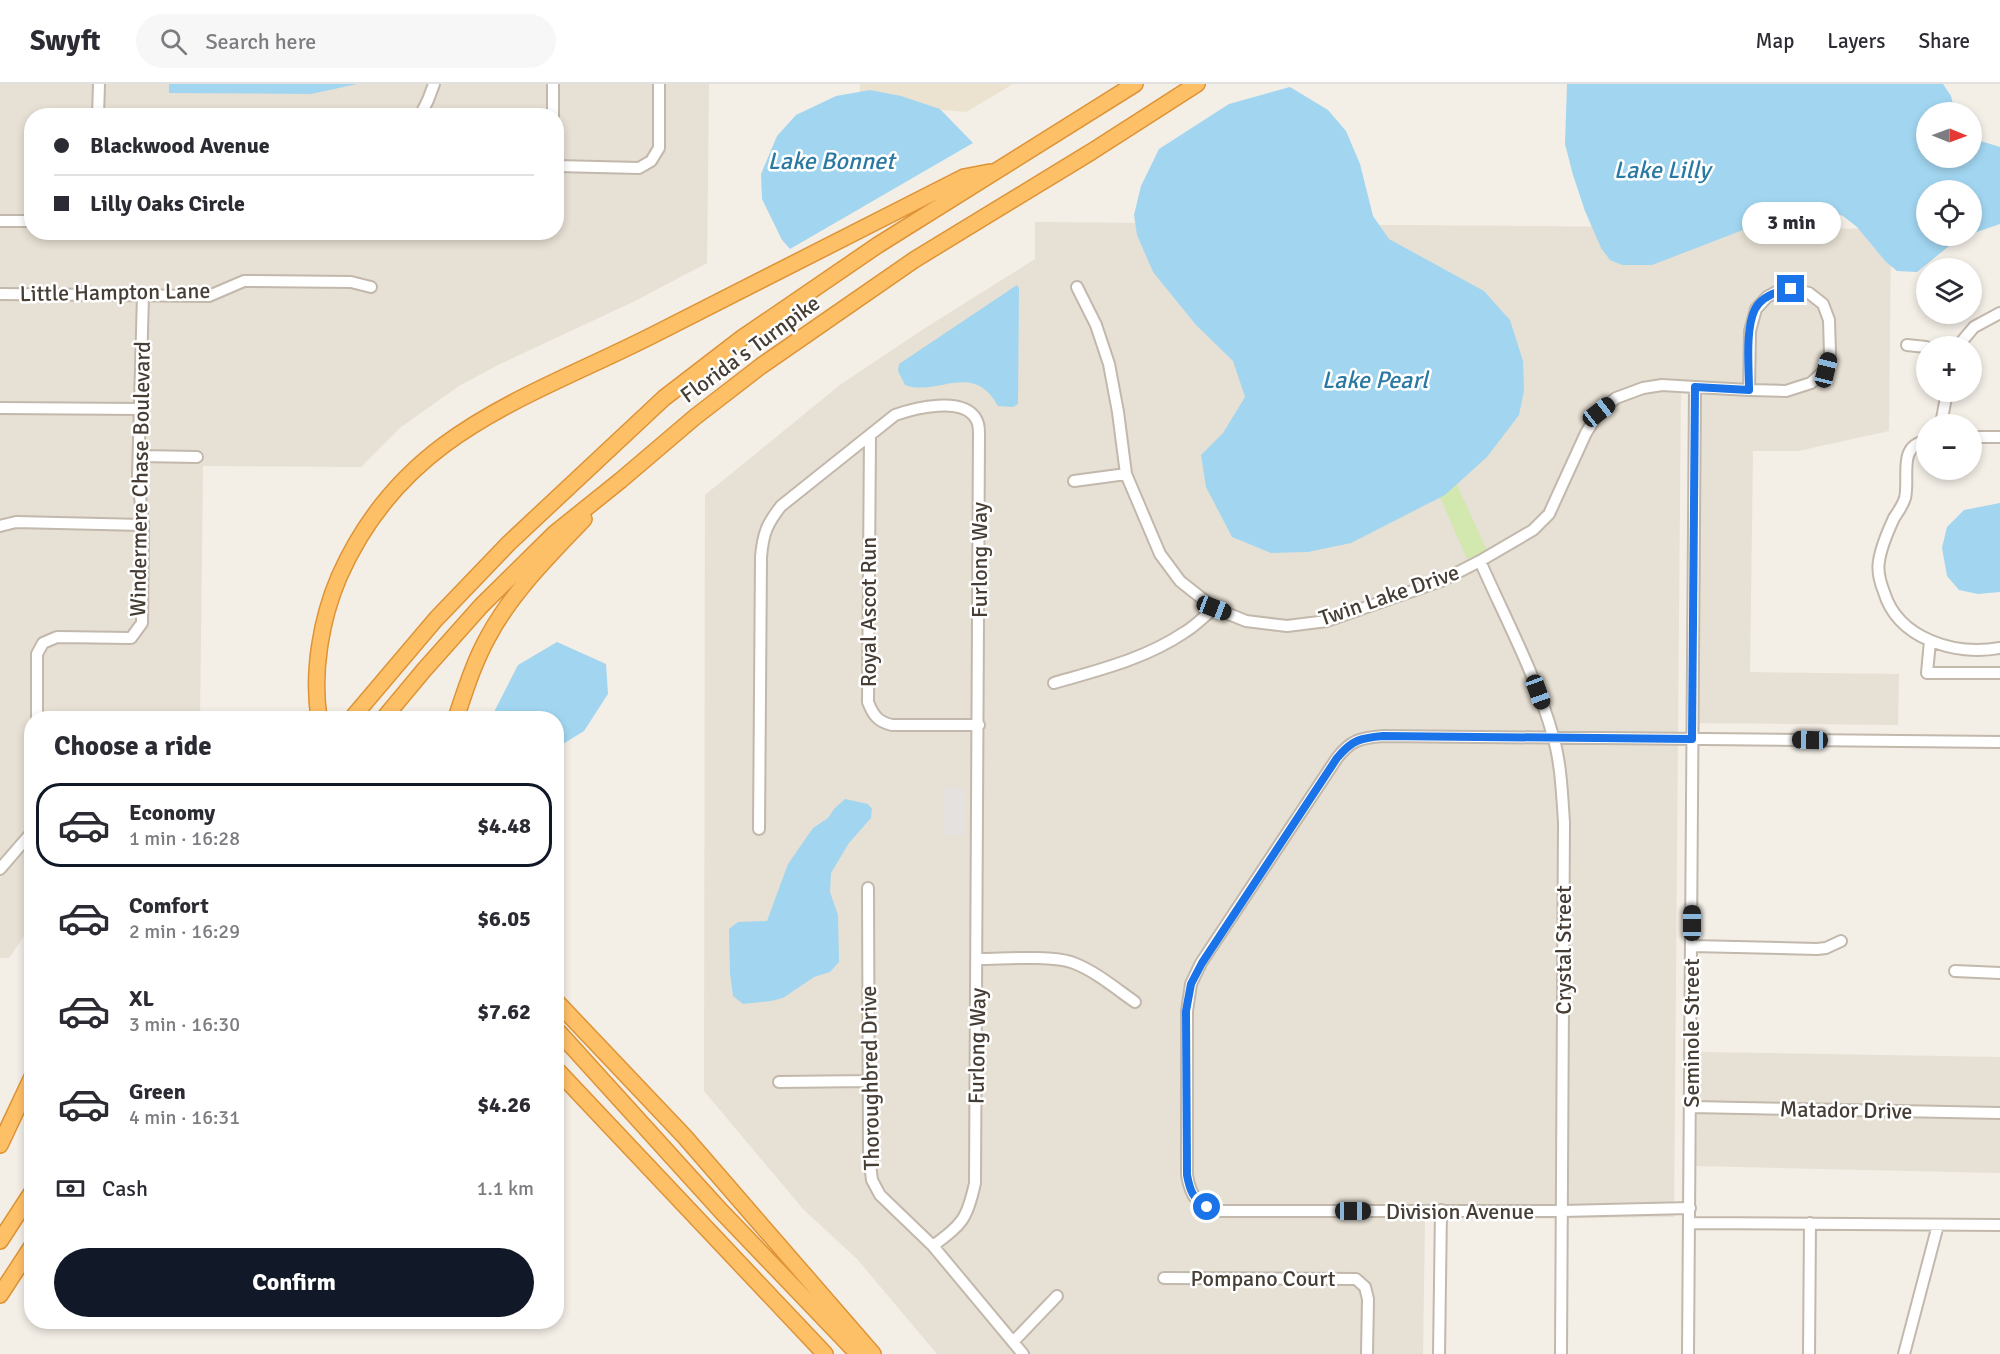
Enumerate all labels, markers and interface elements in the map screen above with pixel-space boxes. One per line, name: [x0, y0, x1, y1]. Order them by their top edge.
search box: [136, 14, 556, 68]
text: Swyft: [30, 24, 100, 58]
icon: search: [157, 25, 190, 58]
text: Search here: [205, 28, 316, 55]
text: Map: [1756, 28, 1794, 54]
text: Layers: [1827, 28, 1885, 54]
text: Share: [1918, 28, 1970, 54]
north arrow: [1916, 102, 1982, 168]
map controls: [1916, 102, 1982, 480]
text: Blackwood Avenue: [90, 132, 270, 159]
water label: Lake Bonnet: [768, 146, 897, 176]
water label: Lake Lilly: [1614, 155, 1713, 185]
button: locate: [1916, 180, 1982, 246]
text: Lilly Oaks Circle: [90, 190, 245, 217]
callout: 3 min: [1742, 202, 1840, 244]
text: 3 min: [1767, 210, 1816, 235]
button: layers: [1916, 258, 1982, 324]
route end: [1777, 275, 1804, 302]
street label: Little Hampton Lane: [19, 277, 211, 307]
street label: Florida's Turnpike: [675, 289, 825, 409]
button: +: [1916, 336, 1982, 402]
street label: Windermere Chase Boulevard: [124, 341, 156, 617]
car: [1813, 350, 1839, 390]
water label: Lake Pearl: [1322, 365, 1430, 395]
car: [1579, 394, 1619, 430]
button: −: [1916, 414, 1982, 480]
street label: Furlong Way: [966, 501, 993, 618]
street label: Royal Ascot Run: [855, 537, 882, 687]
street label: Twin Lake Drive: [1315, 558, 1463, 632]
car: [1194, 593, 1234, 623]
car: [1523, 672, 1553, 712]
text: Choose a ride: [54, 730, 212, 763]
car: [1792, 731, 1828, 749]
icon: car: [57, 798, 111, 852]
text: Economy: [129, 799, 215, 826]
text: $4.48: [477, 812, 531, 839]
text: 1 min · 16:28: [129, 826, 240, 851]
street label: Crystal Street: [1550, 885, 1577, 1015]
icon: car: [57, 891, 111, 945]
text: Comfort: [129, 892, 209, 919]
text: $6.05: [477, 905, 531, 932]
car: [1683, 905, 1701, 941]
text: 2 min · 16:29: [129, 919, 240, 944]
street label: Seminole Street: [1678, 958, 1705, 1108]
icon: car: [57, 984, 111, 1038]
text: XL: [129, 985, 154, 1012]
street label: Thoroughbred Drive: [855, 985, 885, 1171]
street label: Furlong Way: [962, 987, 992, 1104]
text: $7.62: [477, 998, 531, 1025]
text: 3 min · 16:30: [129, 1012, 240, 1037]
icon: car: [57, 1077, 111, 1131]
text: Green: [129, 1078, 186, 1105]
text: $4.26: [477, 1091, 531, 1118]
street label: Matador Drive: [1779, 1095, 1913, 1125]
text: 4 min · 16:31: [129, 1105, 240, 1130]
icon: cash: [54, 1172, 87, 1205]
text: Cash: [102, 1175, 148, 1202]
text: 1.1 km: [477, 1176, 534, 1201]
route start: [1193, 1193, 1220, 1220]
street label: Division Avenue: [1386, 1198, 1534, 1225]
car: [1335, 1202, 1371, 1220]
button: Confirm: [54, 1248, 534, 1317]
street label: Pompano Court: [1191, 1265, 1336, 1292]

